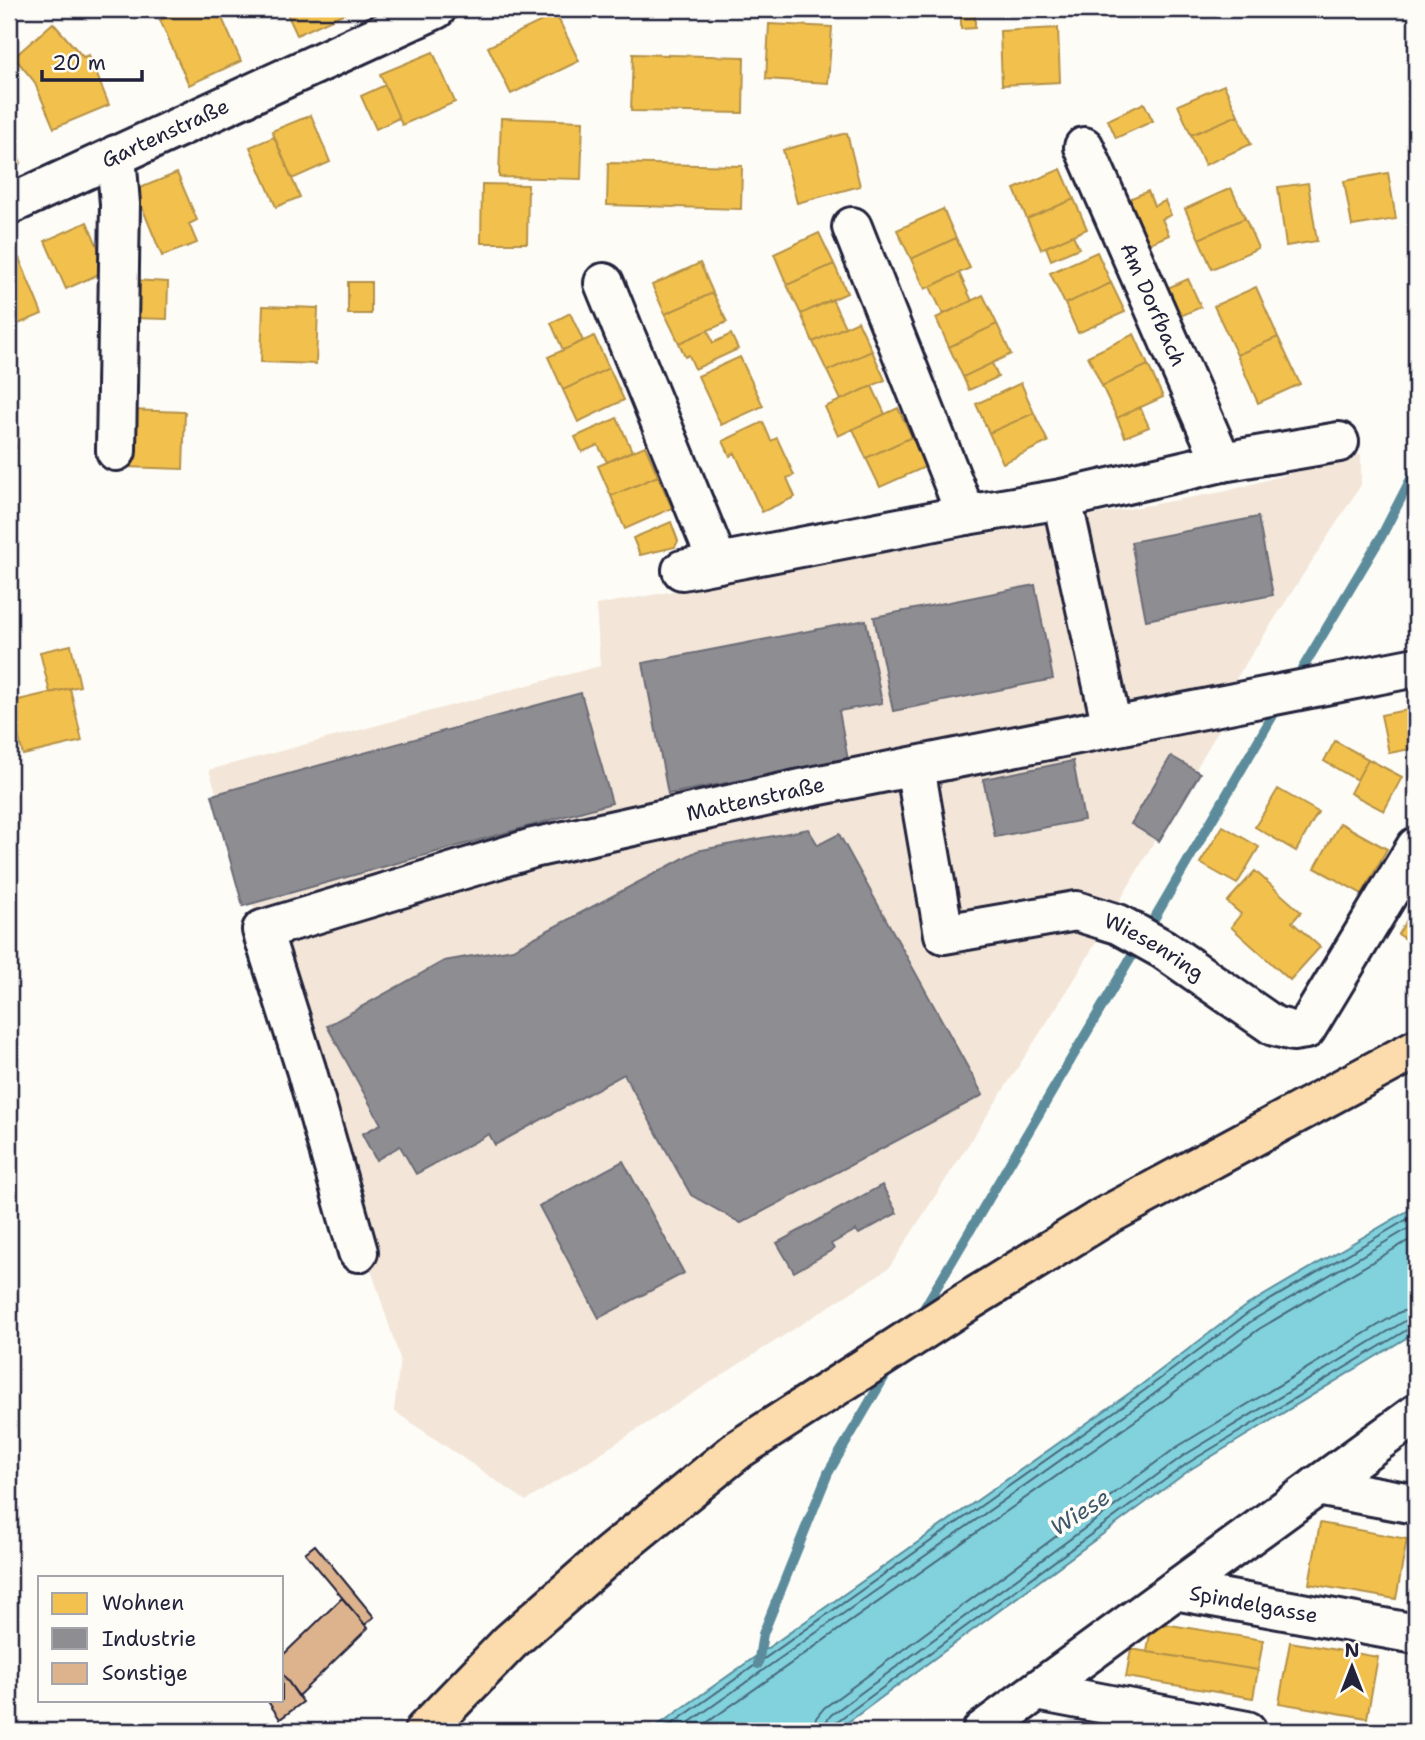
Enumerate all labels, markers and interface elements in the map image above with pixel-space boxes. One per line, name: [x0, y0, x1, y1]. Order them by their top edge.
scale bar: [42, 38, 142, 82]
text: 20 m: [52, 49, 106, 77]
street label: Gartenstraße: [97, 92, 233, 175]
street label: Am Dorfbach: [1114, 238, 1192, 371]
street label: Mattenstraße: [684, 770, 827, 828]
street label: Wiesenring: [1101, 907, 1210, 987]
water label: Wiese: [1044, 1482, 1116, 1542]
legend: [38, 1576, 284, 1702]
street label: Spindelgasse: [1187, 1579, 1320, 1630]
text: Wohnen: [102, 1589, 184, 1617]
text: Industrie: [102, 1625, 196, 1653]
north arrow: [1316, 1632, 1386, 1702]
text: N: [1344, 1638, 1360, 1663]
text: Sonstige: [102, 1659, 188, 1687]

